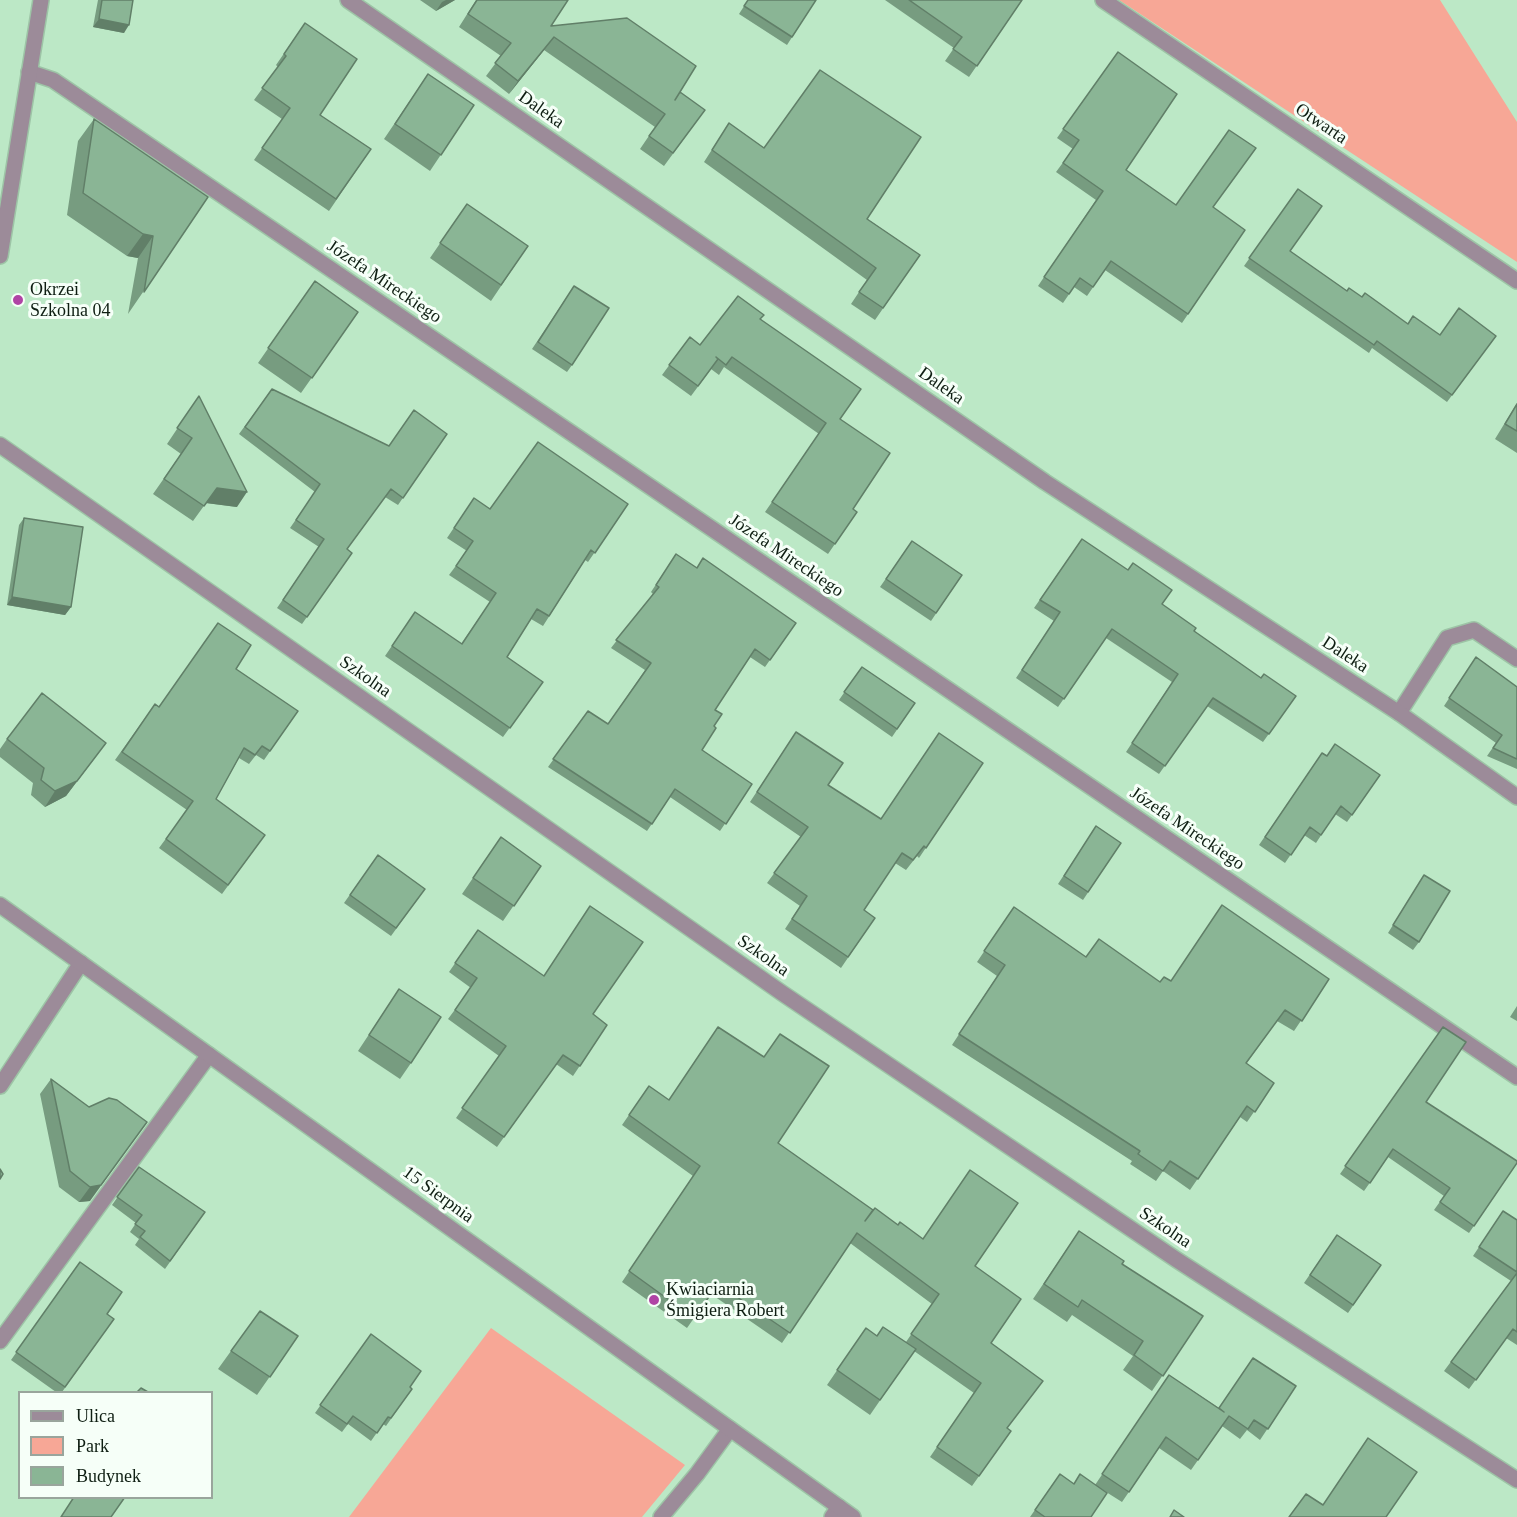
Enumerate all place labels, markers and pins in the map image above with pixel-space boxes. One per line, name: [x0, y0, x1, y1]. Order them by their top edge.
place label: Okrzei Szkolna 04: [30, 279, 110, 322]
marker: Okrzei Szkolna 04: [11, 293, 25, 307]
place label: Kwiaciarnia Śmigiera Robert: [666, 1279, 784, 1322]
marker: Kwiaciarnia Śmigiera Robert: [647, 1293, 661, 1307]

